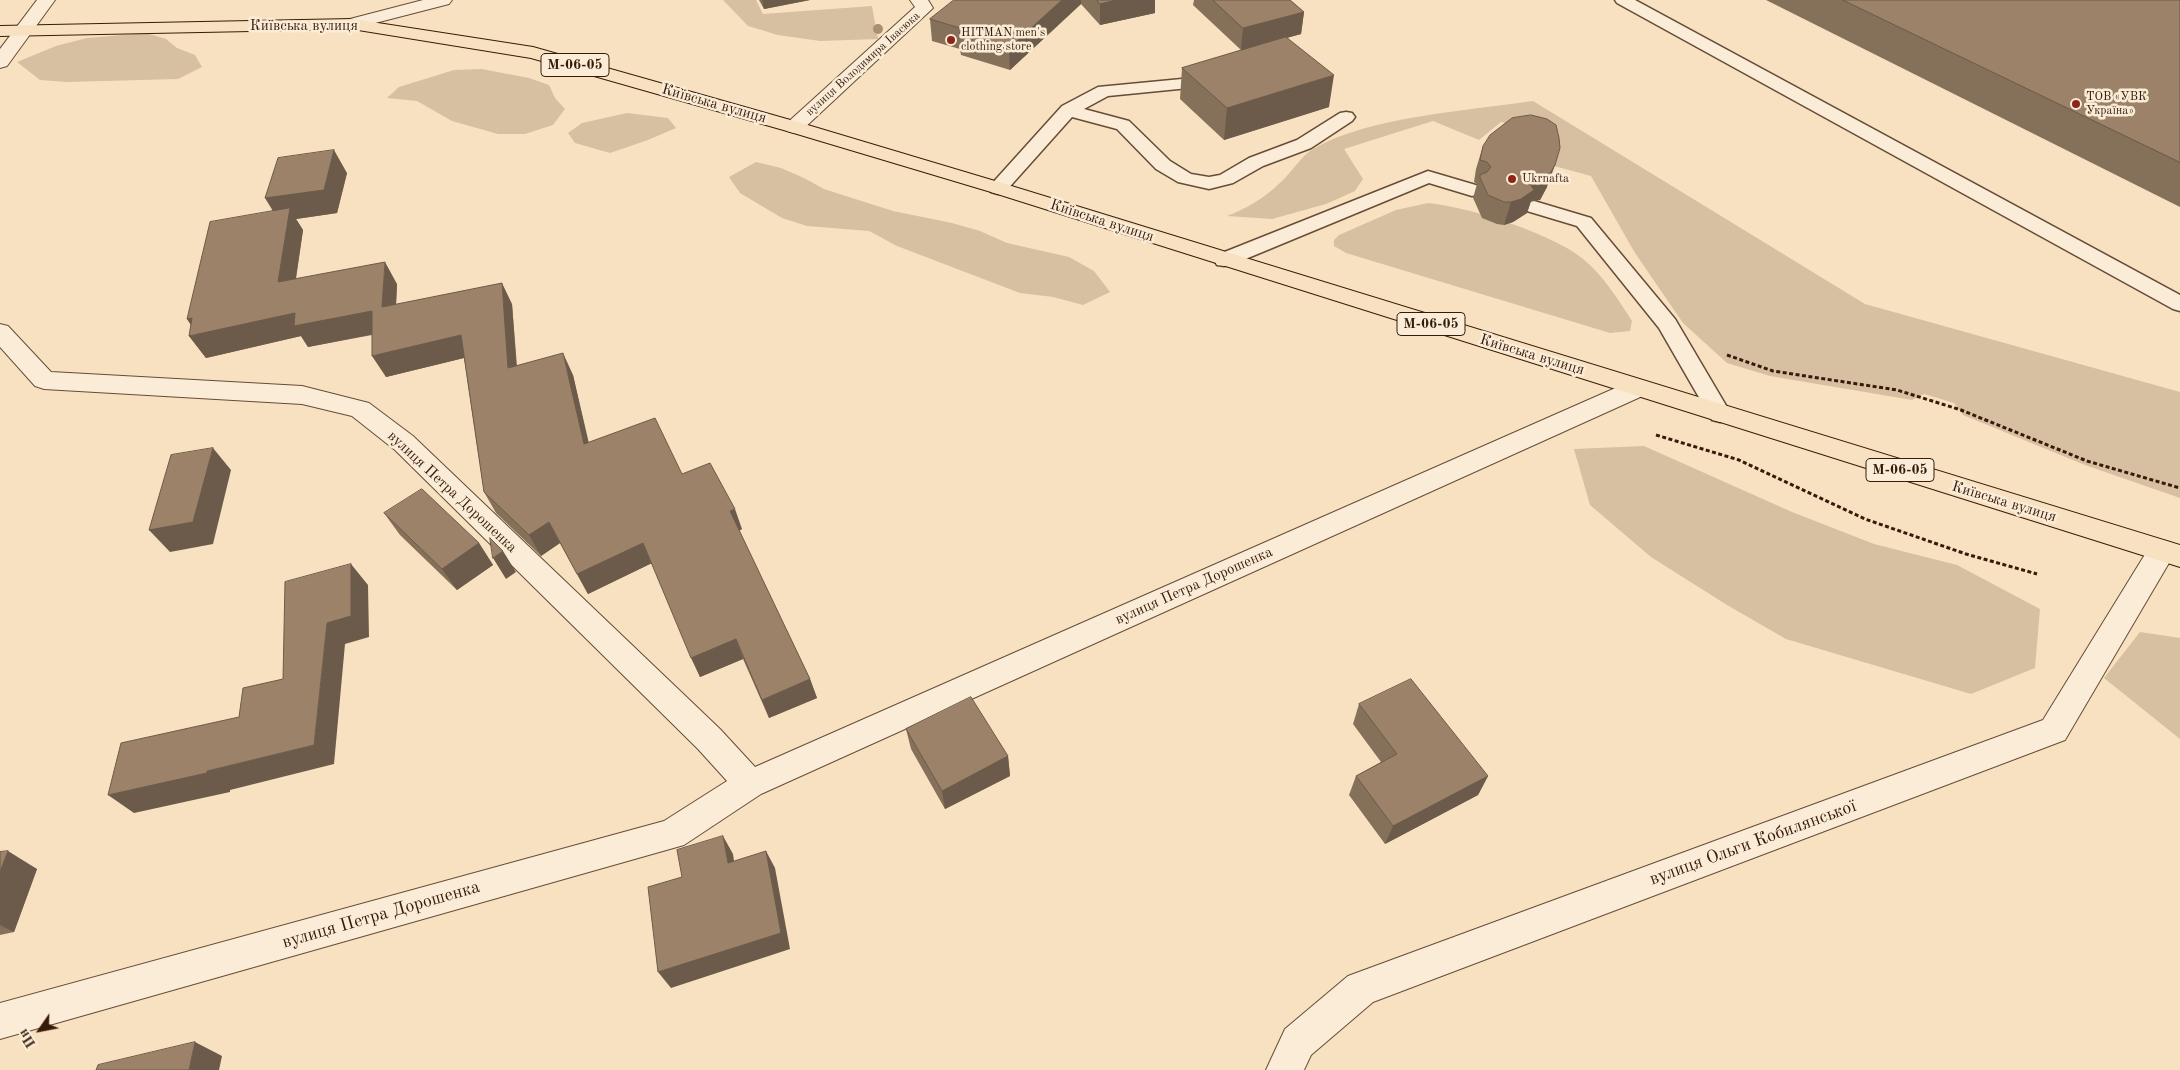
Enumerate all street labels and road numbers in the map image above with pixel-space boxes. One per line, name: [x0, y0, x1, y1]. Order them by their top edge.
street label: вулиця Володимира Івасюка: [803, 9, 923, 119]
street label: Київська вулиця: [250, 17, 358, 35]
road number: М-06-05: [541, 54, 609, 76]
street label: Київська вулиця: [659, 80, 769, 128]
street label: Київська вулиця: [1048, 196, 1156, 246]
road number: М-06-05: [1397, 312, 1465, 336]
street label: Київська вулиця: [1478, 331, 1586, 379]
street label: вулиця Петра Дорошенка: [383, 427, 521, 557]
road number: М-06-05: [1866, 458, 1934, 482]
street label: Київська вулиця: [1950, 478, 2058, 526]
street label: вулиця Петра Дорошенка: [1112, 543, 1276, 629]
street label: вулиця Ольги Кобилянської: [1647, 795, 1859, 891]
street label: вулиця Петра Дорошенка: [280, 876, 482, 954]

